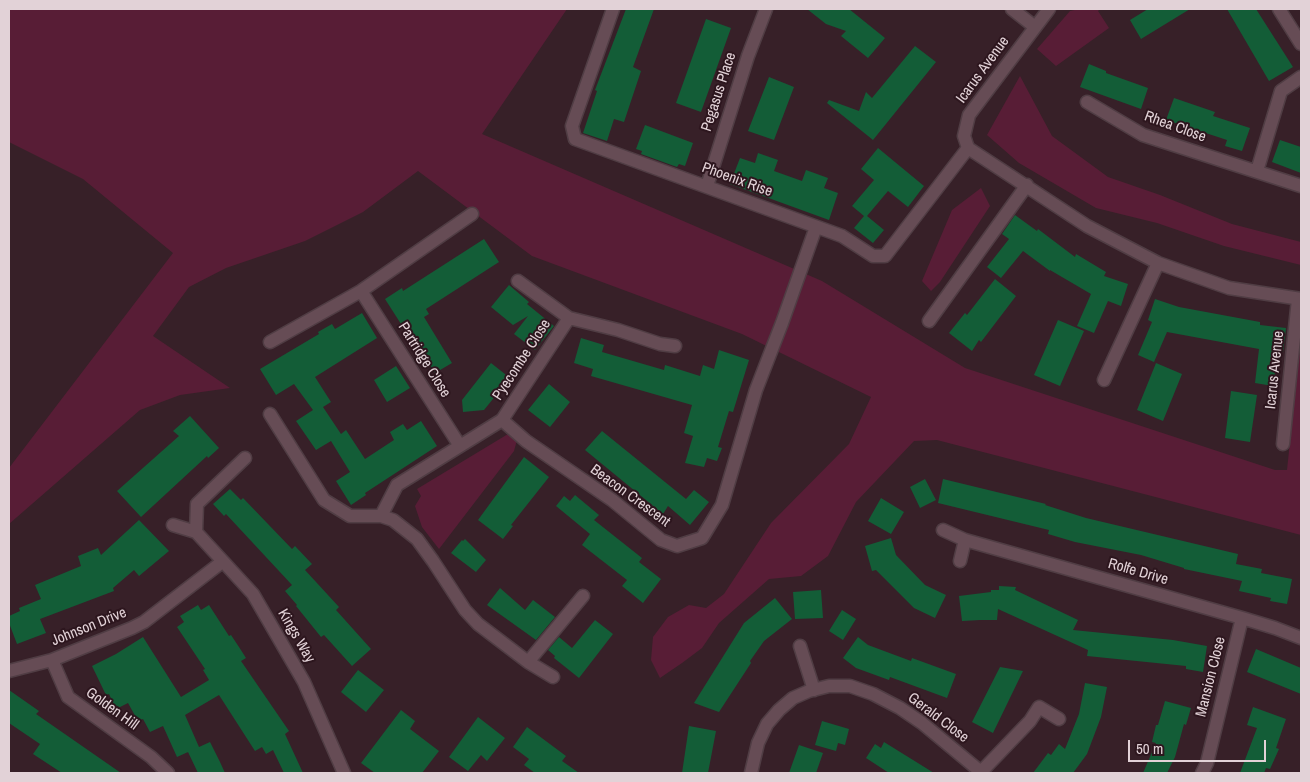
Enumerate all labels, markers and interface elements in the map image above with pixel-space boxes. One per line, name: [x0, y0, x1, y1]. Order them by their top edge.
street label: Icarus Avenue: [953, 33, 1013, 107]
street label: Pegasus Place: [698, 50, 740, 134]
street label: Rhea Close: [1142, 108, 1208, 146]
street label: Phoenix Rise: [699, 159, 775, 201]
street label: Pyecombe Close: [489, 316, 555, 404]
street label: Partridge Close: [394, 319, 454, 401]
street label: Icarus Avenue: [1262, 330, 1288, 410]
street label: Beacon Crescent: [587, 461, 673, 531]
street label: Rolfe Drive: [1106, 555, 1170, 589]
street label: Johnson Drive: [49, 604, 129, 650]
street label: Kings Way: [273, 606, 319, 666]
street label: Mansion Close: [1192, 635, 1230, 719]
street label: Golden Hill: [82, 684, 142, 734]
street label: Gerald Close: [904, 689, 972, 747]
scale bar: [1130, 730, 1268, 762]
text: 50 m: [1136, 738, 1163, 759]

